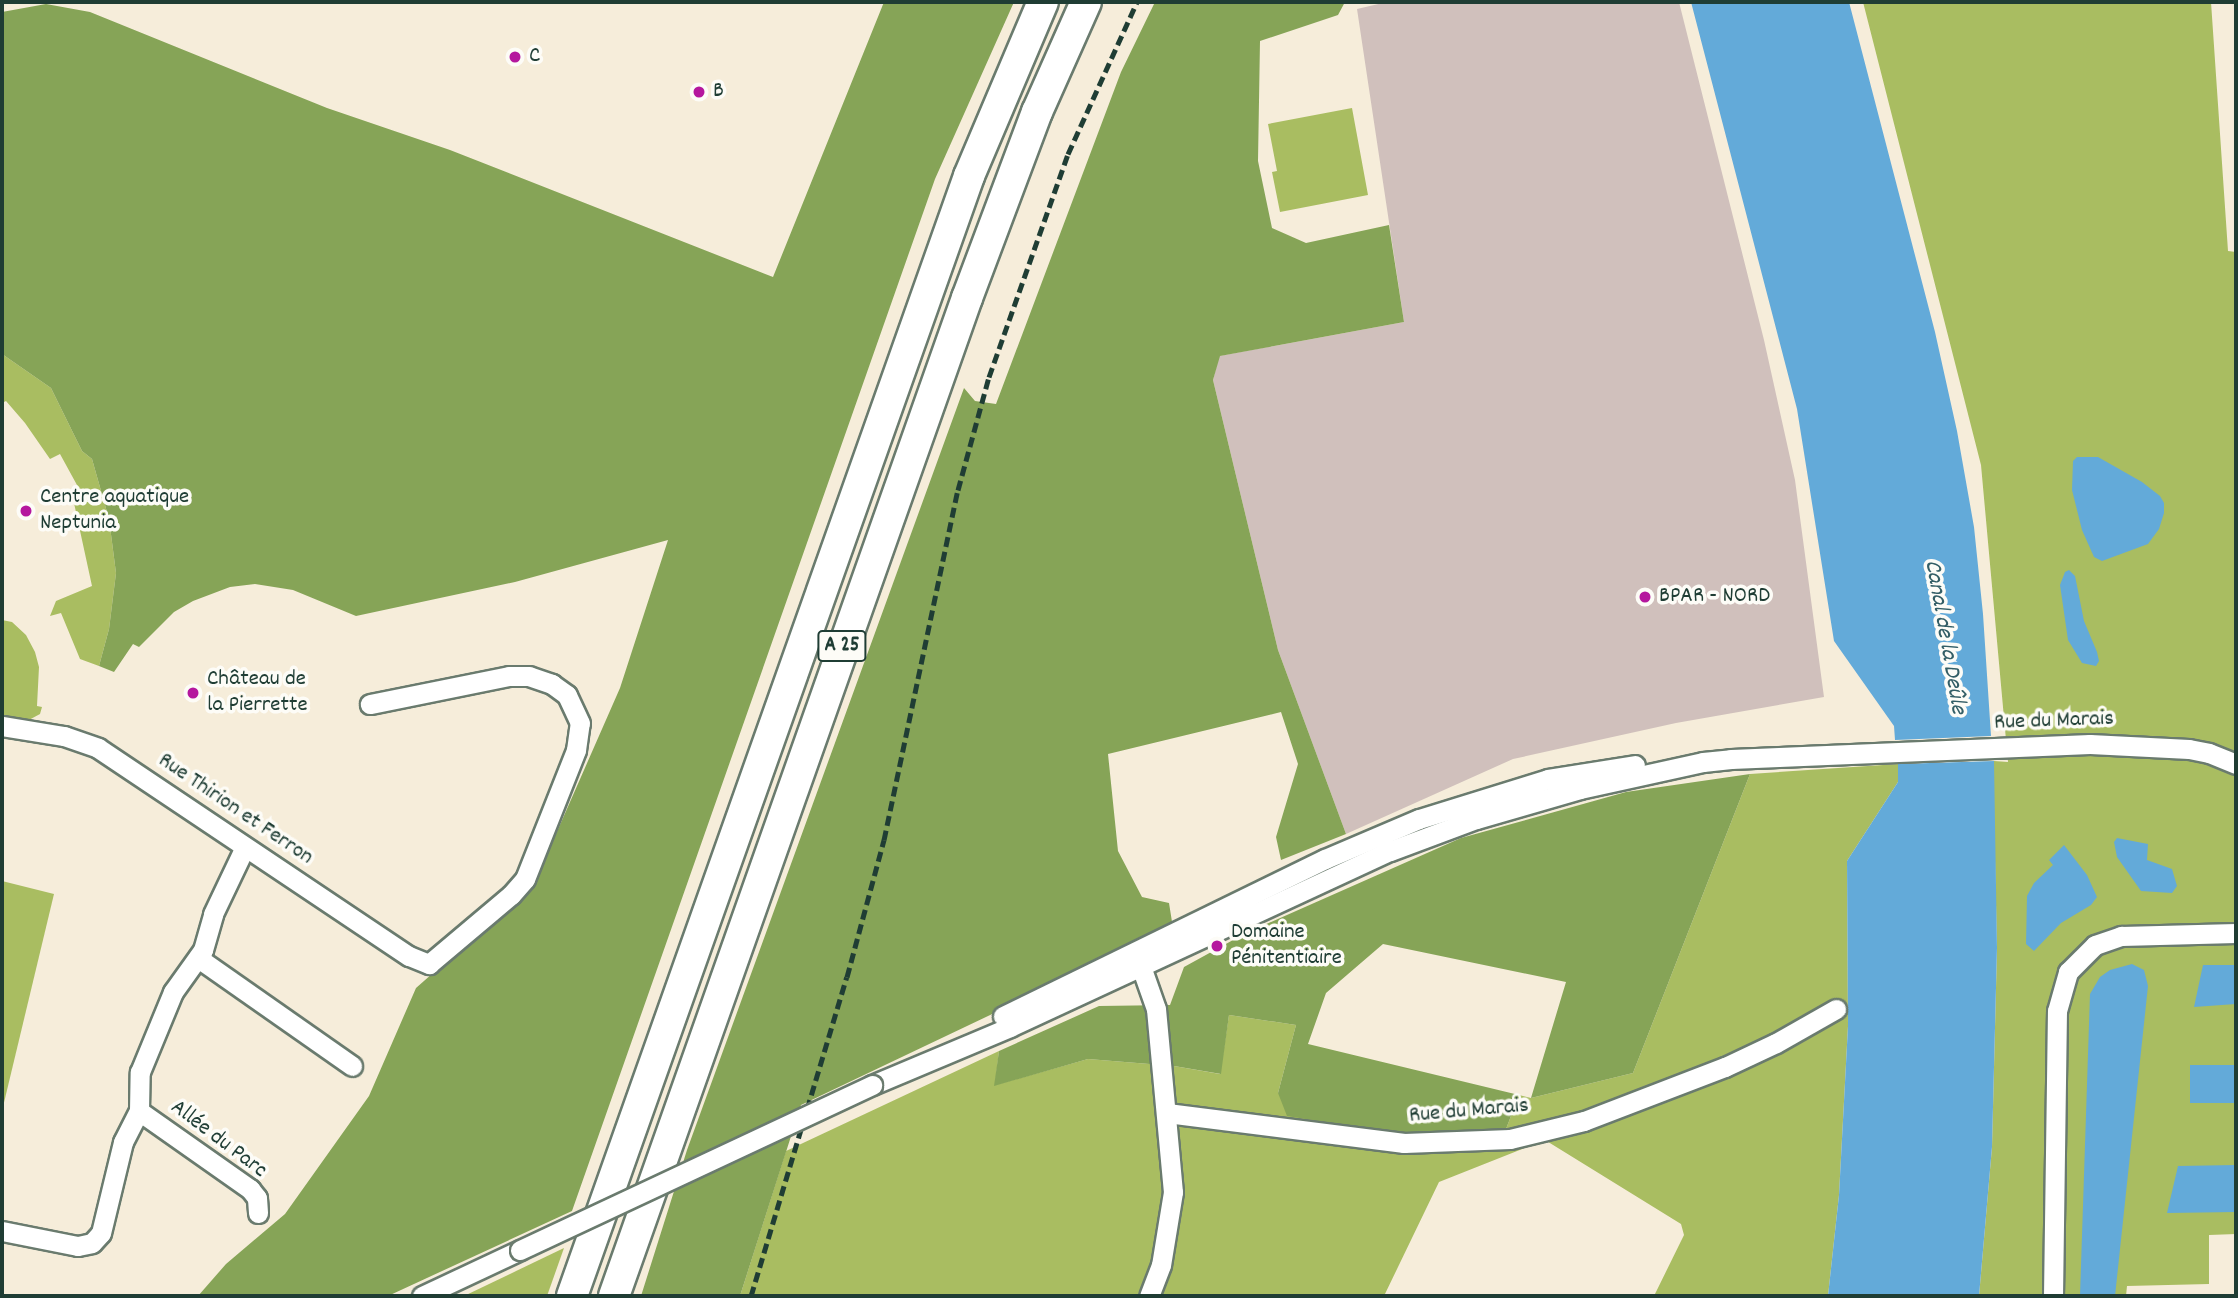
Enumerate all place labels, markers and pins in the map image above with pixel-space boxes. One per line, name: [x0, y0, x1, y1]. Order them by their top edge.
place label: C: [529, 43, 540, 71]
marker: C: [507, 49, 523, 65]
place label: B: [713, 78, 724, 106]
marker: B: [691, 84, 707, 100]
place label: Centre aquatique Neptunia: [40, 484, 189, 538]
marker: Centre aquatique Neptunia: [18, 503, 34, 519]
place label: BPAR - NORD: [1659, 583, 1770, 611]
marker: BPAR - NORD: [1637, 589, 1653, 605]
place label: Château de la Pierrette: [207, 666, 308, 720]
marker: Château de la Pierrette: [185, 685, 201, 701]
place label: Domaine Pénitentiaire: [1231, 919, 1342, 973]
marker: Domaine Pénitentiaire: [1209, 938, 1225, 954]

